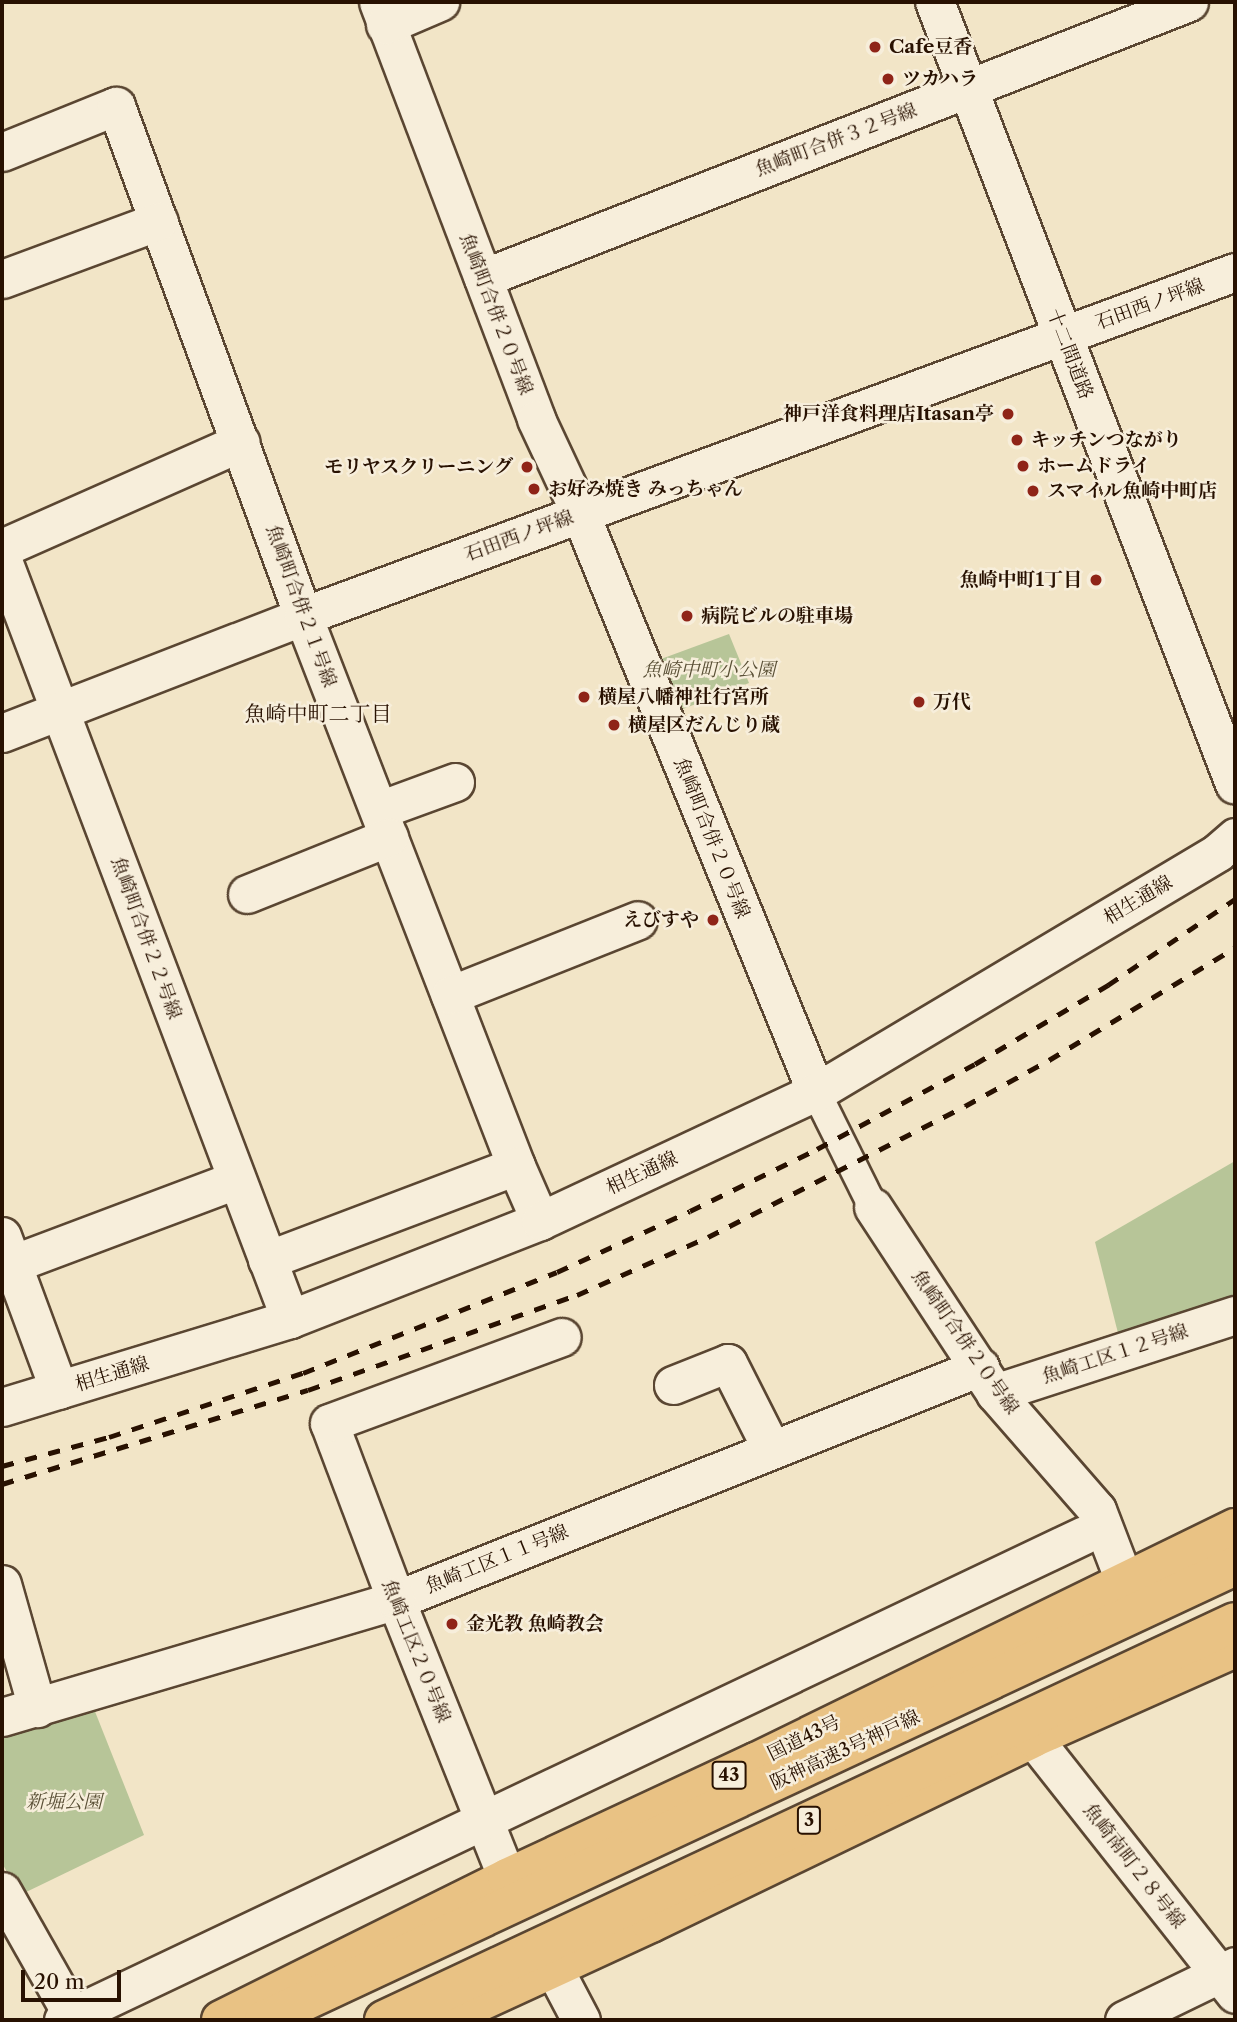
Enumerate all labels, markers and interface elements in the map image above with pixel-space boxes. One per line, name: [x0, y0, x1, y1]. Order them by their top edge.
place label: Cafe豆香: [889, 36, 972, 58]
marker: Cafe豆香: [867, 39, 883, 55]
place label: ツカハラ: [902, 68, 978, 90]
marker: ツカハラ: [880, 71, 896, 87]
street label: 魚崎町合併３２号線: [752, 99, 920, 181]
street label: 魚崎町合併２０号線: [455, 230, 537, 398]
street label: 石田西ノ坪線: [1093, 274, 1207, 334]
street label: 十二間道路: [1042, 306, 1098, 402]
place label: 神戸洋食料理店Itasan亭: [783, 403, 994, 425]
marker: 神戸洋食料理店Itasan亭: [1000, 406, 1016, 422]
place label: キッチンつながり: [1031, 429, 1183, 451]
marker: キッチンつながり: [1009, 432, 1025, 448]
place label: ホームドライ: [1037, 455, 1151, 477]
place label: モリヤスクリーニング: [323, 456, 513, 478]
marker: ホームドライ: [1015, 458, 1031, 474]
marker: モリヤスクリーニング: [519, 459, 535, 475]
place label: お好み焼き みっちゃん: [548, 478, 743, 500]
place label: スマイル魚崎中町店: [1047, 480, 1218, 502]
marker: お好み焼き みっちゃん: [526, 481, 542, 497]
marker: スマイル魚崎中町店: [1025, 483, 1041, 499]
street label: 石田西ノ坪線: [462, 506, 576, 566]
street label: 魚崎町合併２１号線: [261, 522, 341, 690]
place label: 魚崎中町1丁目: [959, 569, 1082, 591]
marker: 魚崎中町1丁目: [1088, 572, 1104, 588]
place label: 病院ビルの駐車場: [701, 605, 853, 627]
marker: 病院ビルの駐車場: [679, 608, 695, 624]
park label: 魚崎中町小公園: [643, 659, 775, 681]
place label: 横屋八幡神社行宮所: [598, 686, 769, 708]
marker: 横屋八幡神社行宮所: [576, 689, 592, 705]
place label: 万代: [933, 691, 971, 713]
marker: 万代: [911, 694, 927, 710]
district label: 魚崎中町二丁目: [245, 701, 391, 727]
place label: 横屋区だんじり蔵: [628, 714, 780, 736]
marker: 横屋区だんじり蔵: [606, 717, 622, 733]
street label: 魚崎町合併２０号線: [669, 754, 755, 922]
street label: 魚崎町合併２２号線: [106, 854, 186, 1022]
street label: 相生通線: [1100, 871, 1176, 929]
place label: えびすや: [623, 909, 699, 931]
marker: えびすや: [705, 912, 721, 928]
street label: 相生通線: [603, 1147, 681, 1199]
street label: 魚崎町合併２０号線: [907, 1265, 1023, 1419]
street label: 魚崎工区１２号線: [1039, 1320, 1191, 1388]
street label: 相生通線: [72, 1352, 152, 1396]
street label: 魚崎工区１１号線: [422, 1520, 572, 1598]
street label: 魚崎工区２０号線: [377, 1576, 455, 1726]
place label: 金光教 魚崎教会: [466, 1613, 604, 1635]
marker: 金光教 魚崎教会: [444, 1616, 460, 1632]
street label: 阪神高速3号神戸線: [767, 1705, 923, 1795]
street label: 国道43号: [764, 1711, 844, 1765]
road number: 43: [712, 1760, 746, 1790]
park label: 新堀公園: [26, 1791, 102, 1813]
street label: 魚崎南町２８号線: [1078, 1799, 1190, 1933]
road number: 3: [797, 1806, 821, 1834]
scale bar: [24, 1955, 124, 1999]
text: 20 m: [34, 1969, 85, 1994]

